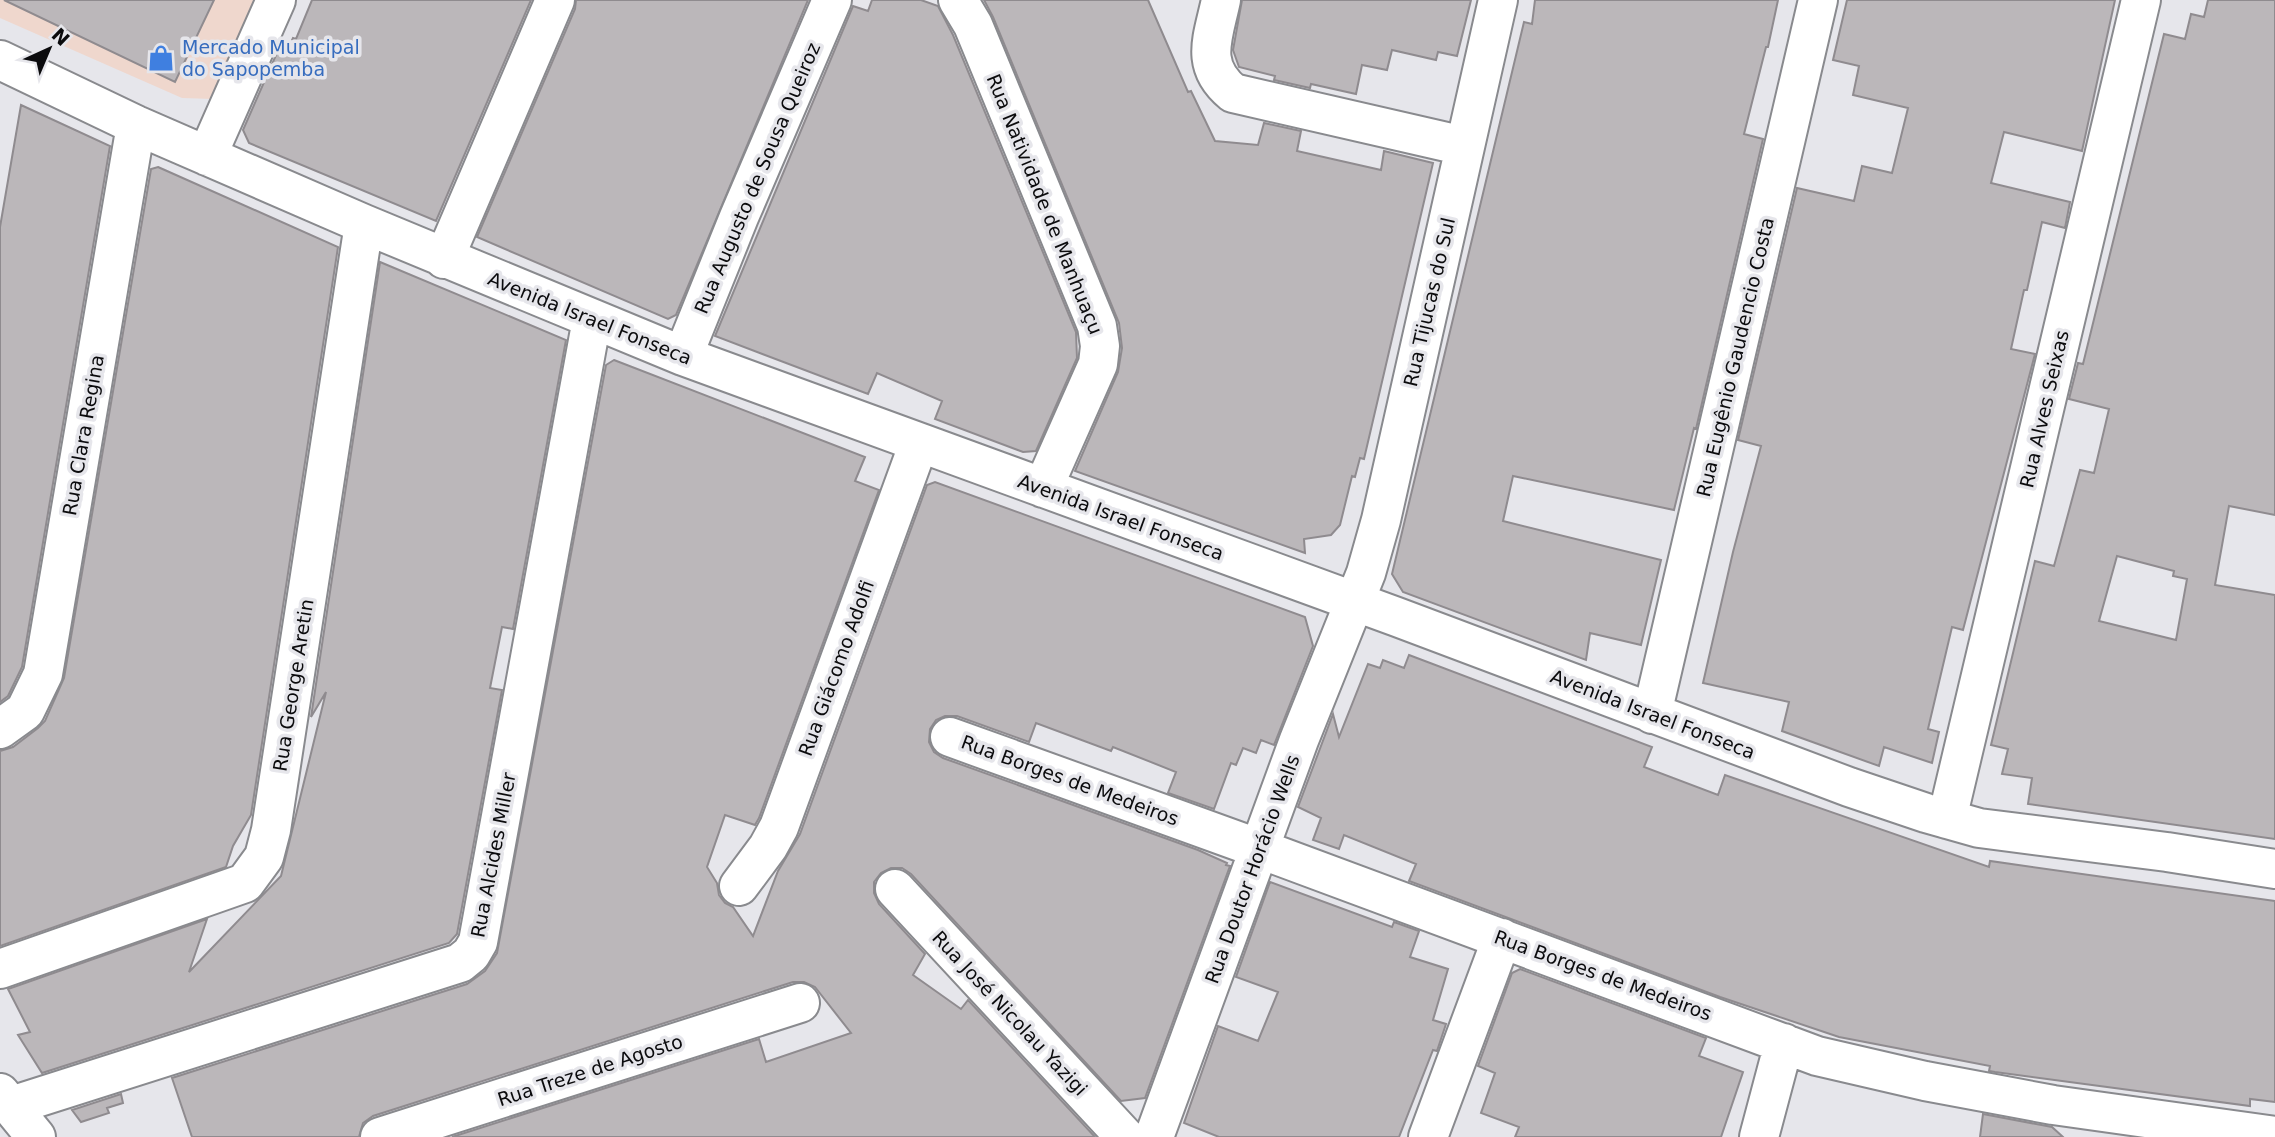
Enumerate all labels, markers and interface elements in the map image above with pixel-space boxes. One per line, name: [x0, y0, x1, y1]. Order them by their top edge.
north arrow: [14, 14, 84, 84]
text: N: [47, 23, 74, 50]
place label: Mercado Municipal do Sapopemba: [182, 36, 360, 80]
street label: Rua Augusto de Sousa Queiroz: [690, 39, 824, 317]
shop icon: Mercado Municipal do Sapopemba: [146, 43, 176, 73]
street label: Rua Natividade de Manhuaçu: [983, 71, 1107, 337]
street label: Rua Tijucas do Sul: [1399, 215, 1459, 389]
street label: Rua Eugênio Gaudencio Costa: [1692, 215, 1778, 499]
street label: Avenida Israel Fonseca: [485, 267, 695, 369]
street label: Rua Alves Seixas: [2015, 328, 2073, 490]
street label: Rua Clara Regina: [58, 353, 108, 517]
street label: Avenida Israel Fonseca: [1015, 469, 1227, 565]
street label: Rua Giácomo Adolfi: [794, 577, 878, 759]
street label: Rua George Aretin: [269, 597, 317, 773]
street label: Avenida Israel Fonseca: [1548, 665, 1758, 763]
street label: Rua Borges de Medeiros: [958, 730, 1182, 830]
street label: Rua Doutor Horácio Wells: [1200, 752, 1304, 986]
street label: Rua Alcides Miller: [466, 771, 520, 939]
street label: Rua Borges de Medeiros: [1491, 925, 1715, 1025]
street label: Rua José Nicolau Yazigi: [928, 926, 1092, 1100]
street label: Rua Treze de Agosto: [495, 1030, 685, 1110]

